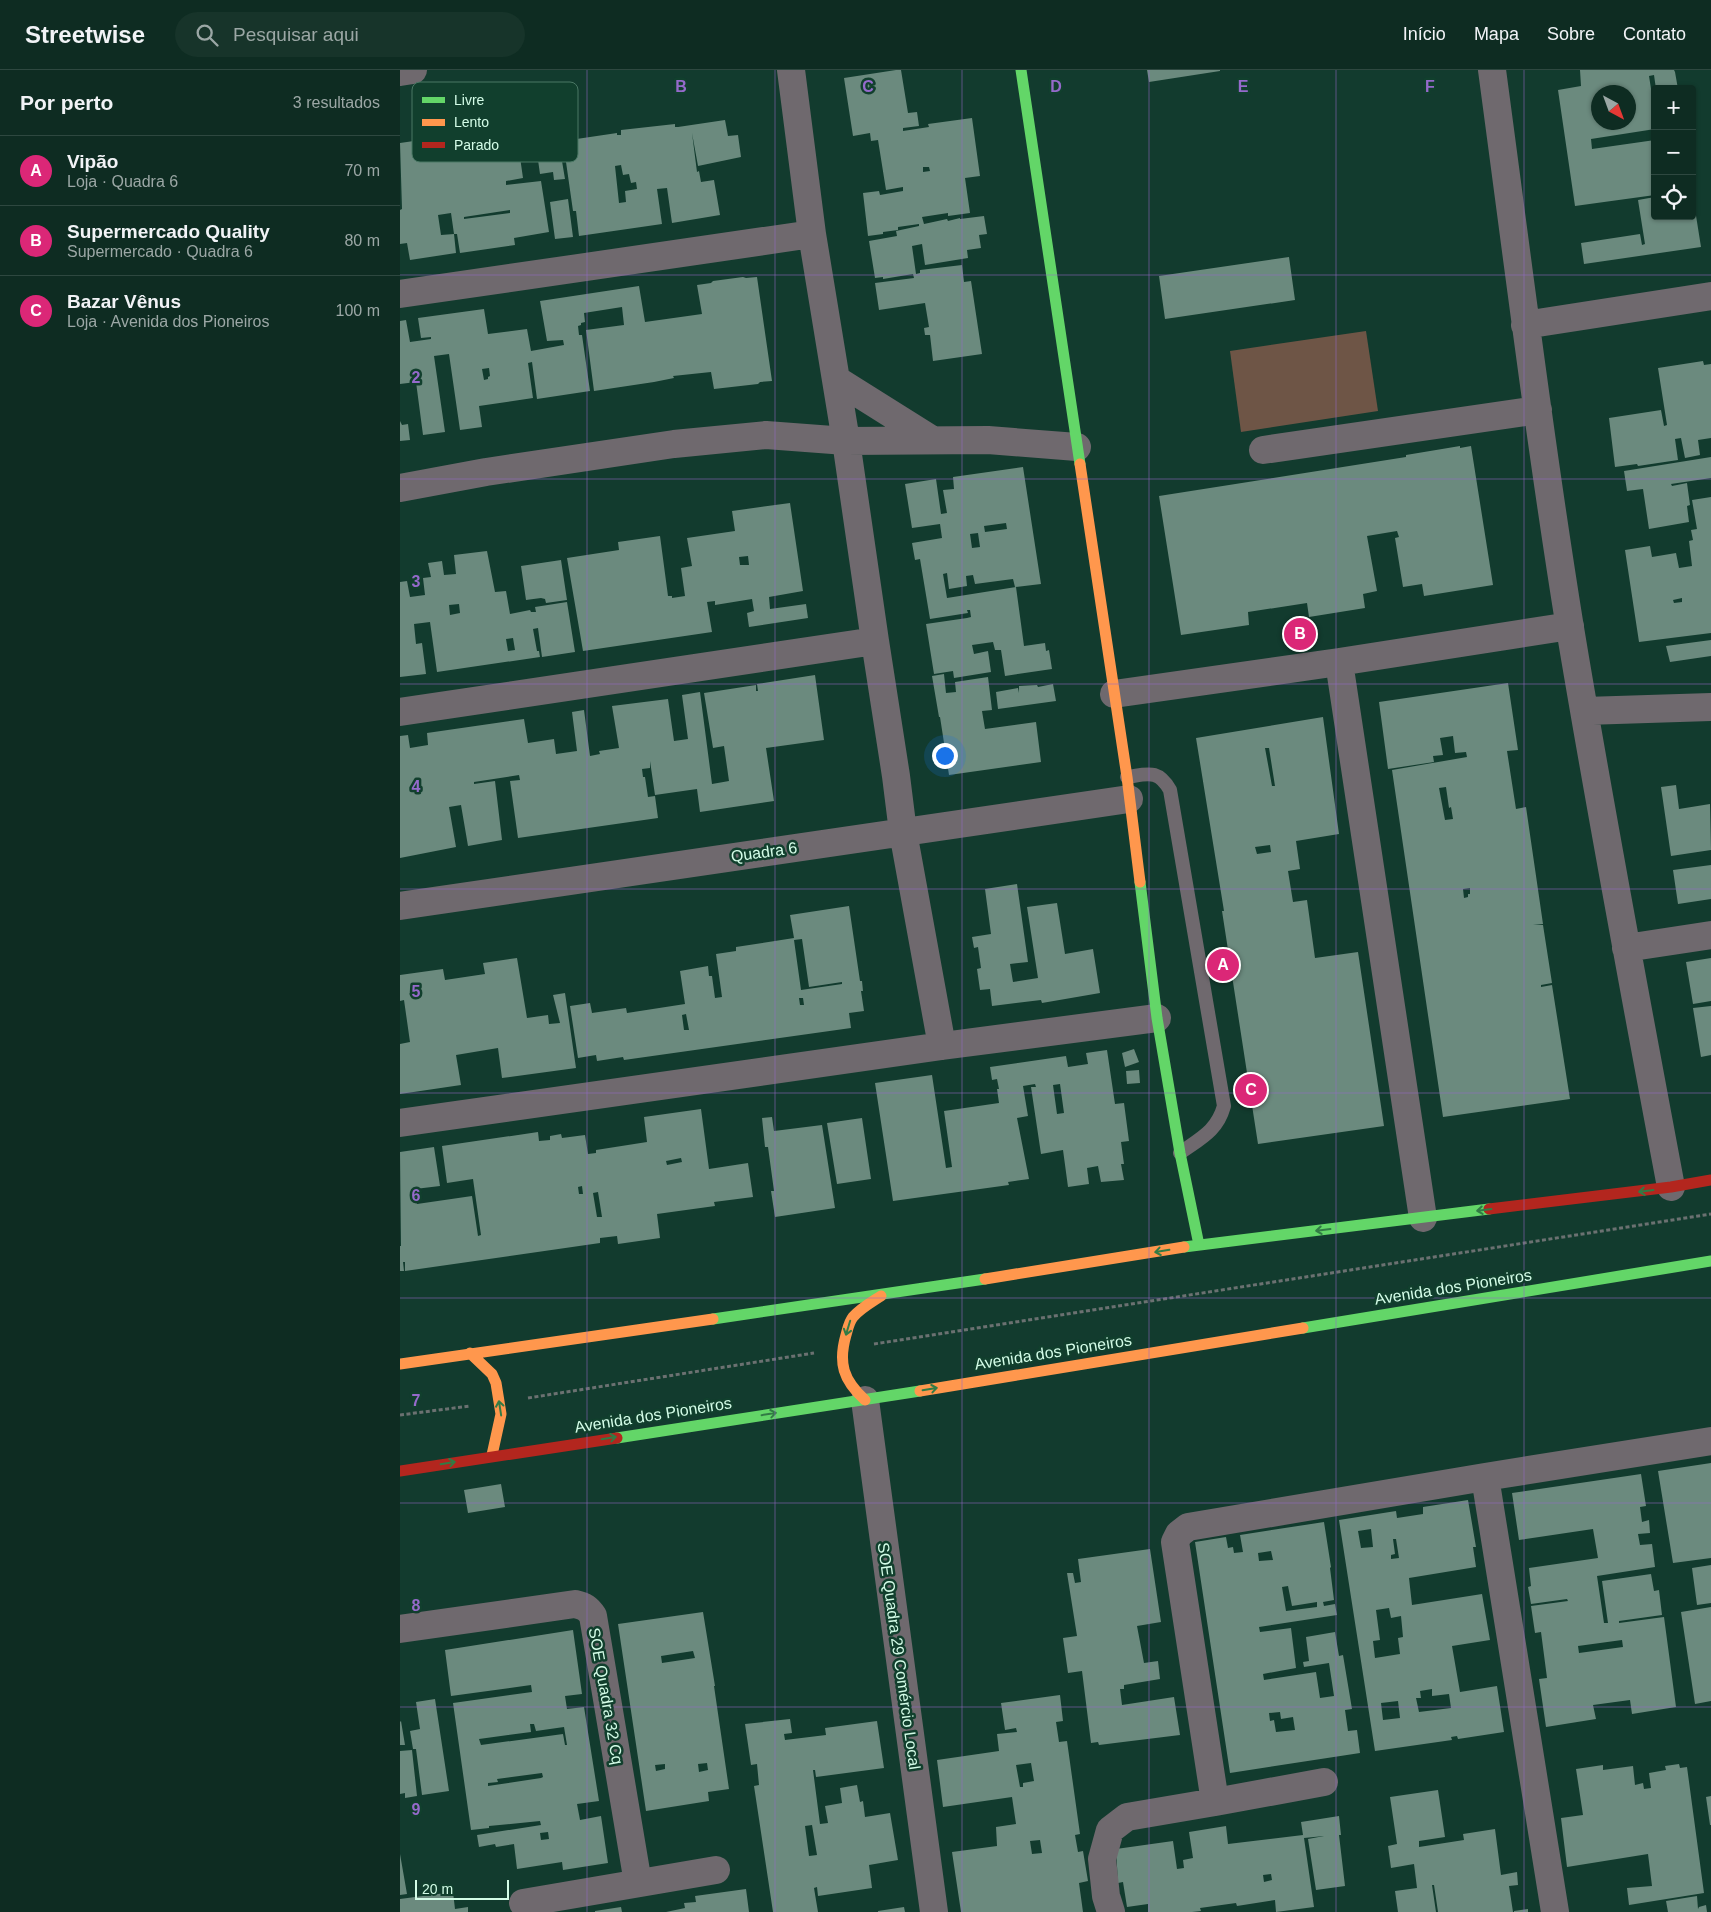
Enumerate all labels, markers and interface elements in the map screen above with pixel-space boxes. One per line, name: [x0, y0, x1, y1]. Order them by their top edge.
search box: [175, 12, 525, 57]
text: Streetwise: [25, 21, 145, 48]
icon: search: [193, 21, 221, 49]
text: Pesquisar aqui: [233, 24, 359, 45]
text: Início: [1403, 24, 1446, 44]
text: Mapa: [1474, 24, 1519, 44]
text: Sobre: [1547, 24, 1595, 44]
text: Contato: [1623, 24, 1686, 44]
text: B: [675, 78, 687, 95]
text: C: [862, 78, 874, 95]
text: D: [1050, 78, 1062, 95]
text: E: [1238, 78, 1249, 95]
text: F: [1425, 78, 1435, 95]
legend: [412, 82, 578, 162]
north arrow: [1591, 85, 1636, 130]
map controls: [1651, 85, 1696, 220]
button: +: [1651, 85, 1696, 130]
text: Por perto: [20, 91, 113, 114]
text: Livre: [454, 92, 485, 108]
text: 3 resultados: [293, 94, 380, 111]
text: Lento: [454, 114, 489, 130]
button: −: [1651, 130, 1696, 175]
text: Parado: [454, 137, 499, 153]
text: Vipão: [67, 151, 118, 172]
text: A: [30, 162, 42, 179]
text: 70 m: [344, 162, 380, 179]
text: Loja · Quadra 6: [67, 173, 178, 190]
button: locate: [1651, 175, 1696, 220]
text: Supermercado Quality: [67, 221, 270, 242]
text: B: [30, 232, 42, 249]
text: 80 m: [344, 232, 380, 249]
text: Supermercado · Quadra 6: [67, 243, 253, 260]
text: Bazar Vênus: [67, 291, 181, 312]
text: C: [30, 302, 42, 319]
text: 100 m: [336, 302, 380, 319]
text: Loja · Avenida dos Pioneiros: [67, 313, 270, 330]
text: 2: [412, 369, 421, 386]
text: 3: [412, 573, 421, 590]
pin: B: [1284, 615, 1316, 653]
your location: [932, 743, 958, 769]
text: 4: [412, 778, 421, 795]
street label: Quadra 6: [730, 839, 798, 865]
pin: A: [1207, 946, 1239, 984]
text: 5: [412, 983, 421, 1000]
pin: C: [1235, 1071, 1267, 1109]
one-way arrow: [1638, 1186, 1654, 1196]
text: 6: [412, 1187, 421, 1204]
one-way arrow: [1477, 1205, 1493, 1215]
one-way arrow: [1315, 1225, 1331, 1235]
one-way arrow: [1154, 1246, 1170, 1256]
street label: Avenida dos Pioneiros: [1373, 1266, 1533, 1308]
one-way arrow: [843, 1319, 853, 1335]
street label: Avenida dos Pioneiros: [973, 1331, 1133, 1373]
one-way arrow: [922, 1383, 938, 1393]
text: 7: [412, 1392, 421, 1409]
street label: Avenida dos Pioneiros: [573, 1394, 733, 1436]
one-way arrow: [494, 1400, 504, 1416]
one-way arrow: [761, 1409, 777, 1419]
one-way arrow: [600, 1433, 616, 1443]
one-way arrow: [440, 1457, 456, 1467]
street label: SOE Quadra 29 Comércio Local: [875, 1541, 923, 1771]
text: 8: [412, 1597, 421, 1614]
street label: SOE Quadra 32 Cq: [586, 1626, 626, 1766]
text: 9: [412, 1801, 421, 1818]
scale bar: [415, 1877, 509, 1900]
text: 20 m: [422, 1881, 453, 1897]

